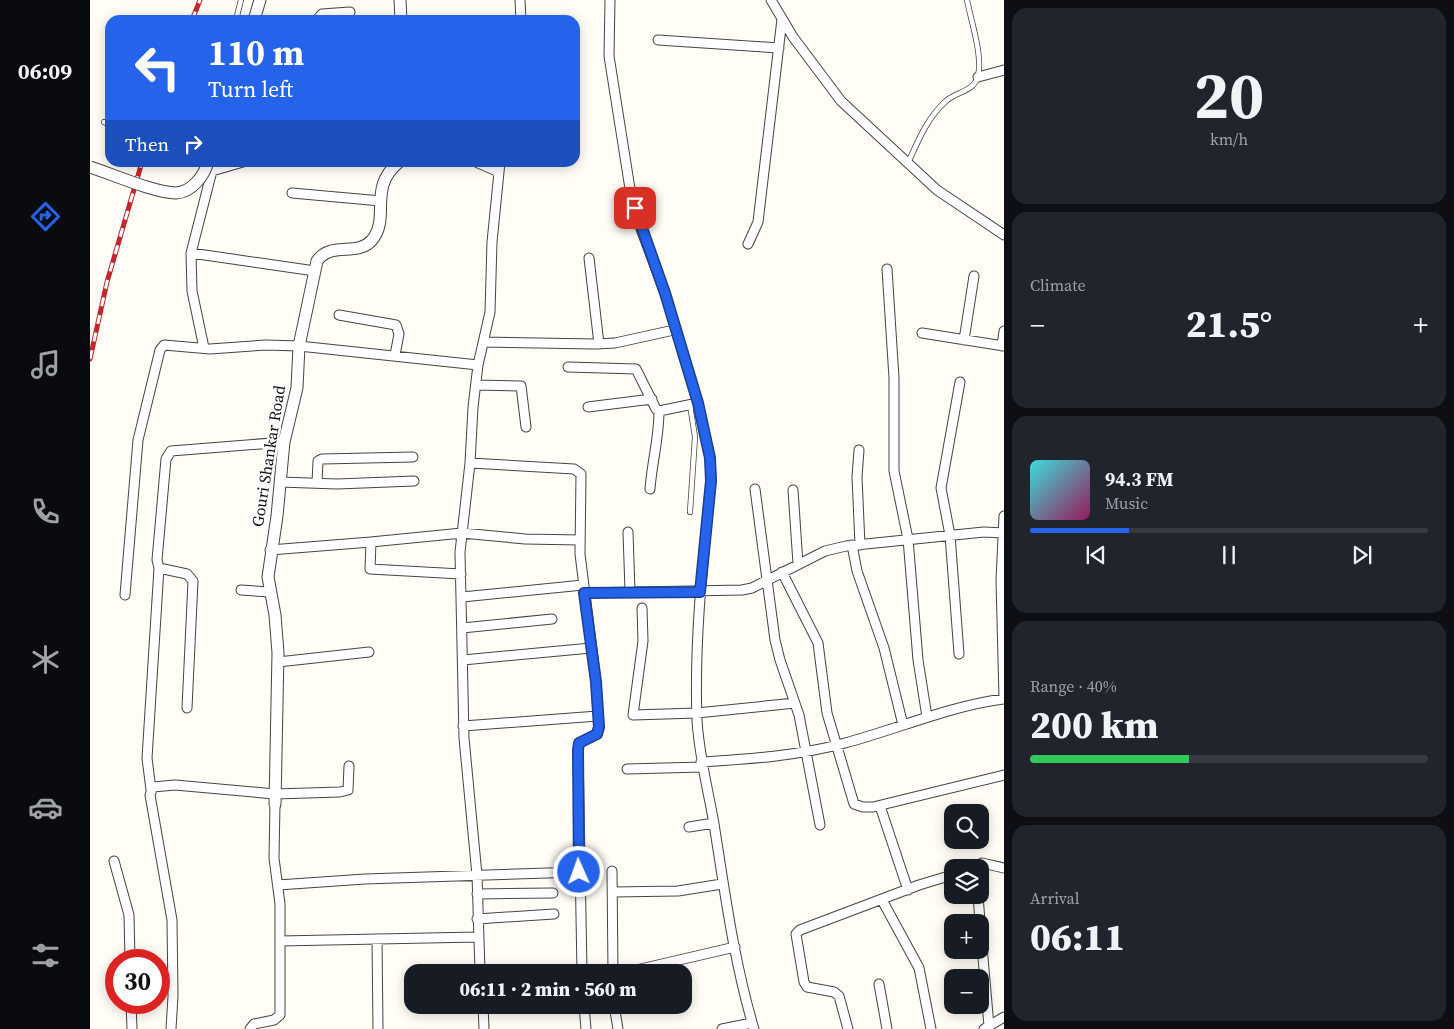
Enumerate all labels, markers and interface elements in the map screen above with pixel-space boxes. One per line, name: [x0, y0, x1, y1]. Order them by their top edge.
text: 110 m: [208, 29, 304, 77]
icon: left: [125, 35, 190, 100]
text: 20: [1194, 51, 1264, 140]
text: 06:09: [18, 56, 72, 86]
text: Turn left: [208, 74, 293, 104]
text: km/h: [1210, 128, 1248, 150]
icon: right: [179, 130, 207, 158]
text: Then: [125, 131, 169, 157]
pin: [614, 187, 656, 229]
icon: arrive: [621, 194, 649, 222]
icon: directions: [28, 199, 63, 234]
text: Climate: [1030, 274, 1086, 296]
text: 21.5°: [1186, 298, 1272, 350]
text: −: [1030, 306, 1045, 344]
text: +: [1413, 306, 1428, 344]
icon: music: [28, 347, 63, 382]
street label: Gouri Shankar Road: [246, 384, 290, 528]
text: 94.3 FM: [1105, 466, 1174, 492]
text: Music: [1105, 492, 1148, 514]
icon: phone: [28, 494, 63, 529]
icon: previous: [1082, 541, 1110, 569]
icon: pause: [1215, 541, 1243, 569]
icon: next: [1348, 541, 1376, 569]
icon: climate: [28, 642, 63, 677]
text: Range · 40%: [1030, 675, 1117, 697]
text: 200 km: [1030, 699, 1158, 751]
icon: car: [28, 790, 63, 825]
map controls: [944, 804, 989, 1014]
button: search: [944, 804, 989, 849]
position arrow: [552, 845, 604, 897]
button: layers: [944, 859, 989, 904]
text: Arrival: [1030, 887, 1079, 909]
text: 06:11: [1030, 911, 1125, 963]
button: +: [944, 914, 989, 959]
icon: filters: [28, 938, 63, 973]
speed limit sign: 30: [105, 949, 170, 1014]
button: −: [944, 969, 989, 1014]
text: 06:11 · 2 min · 560 m: [459, 976, 637, 1002]

